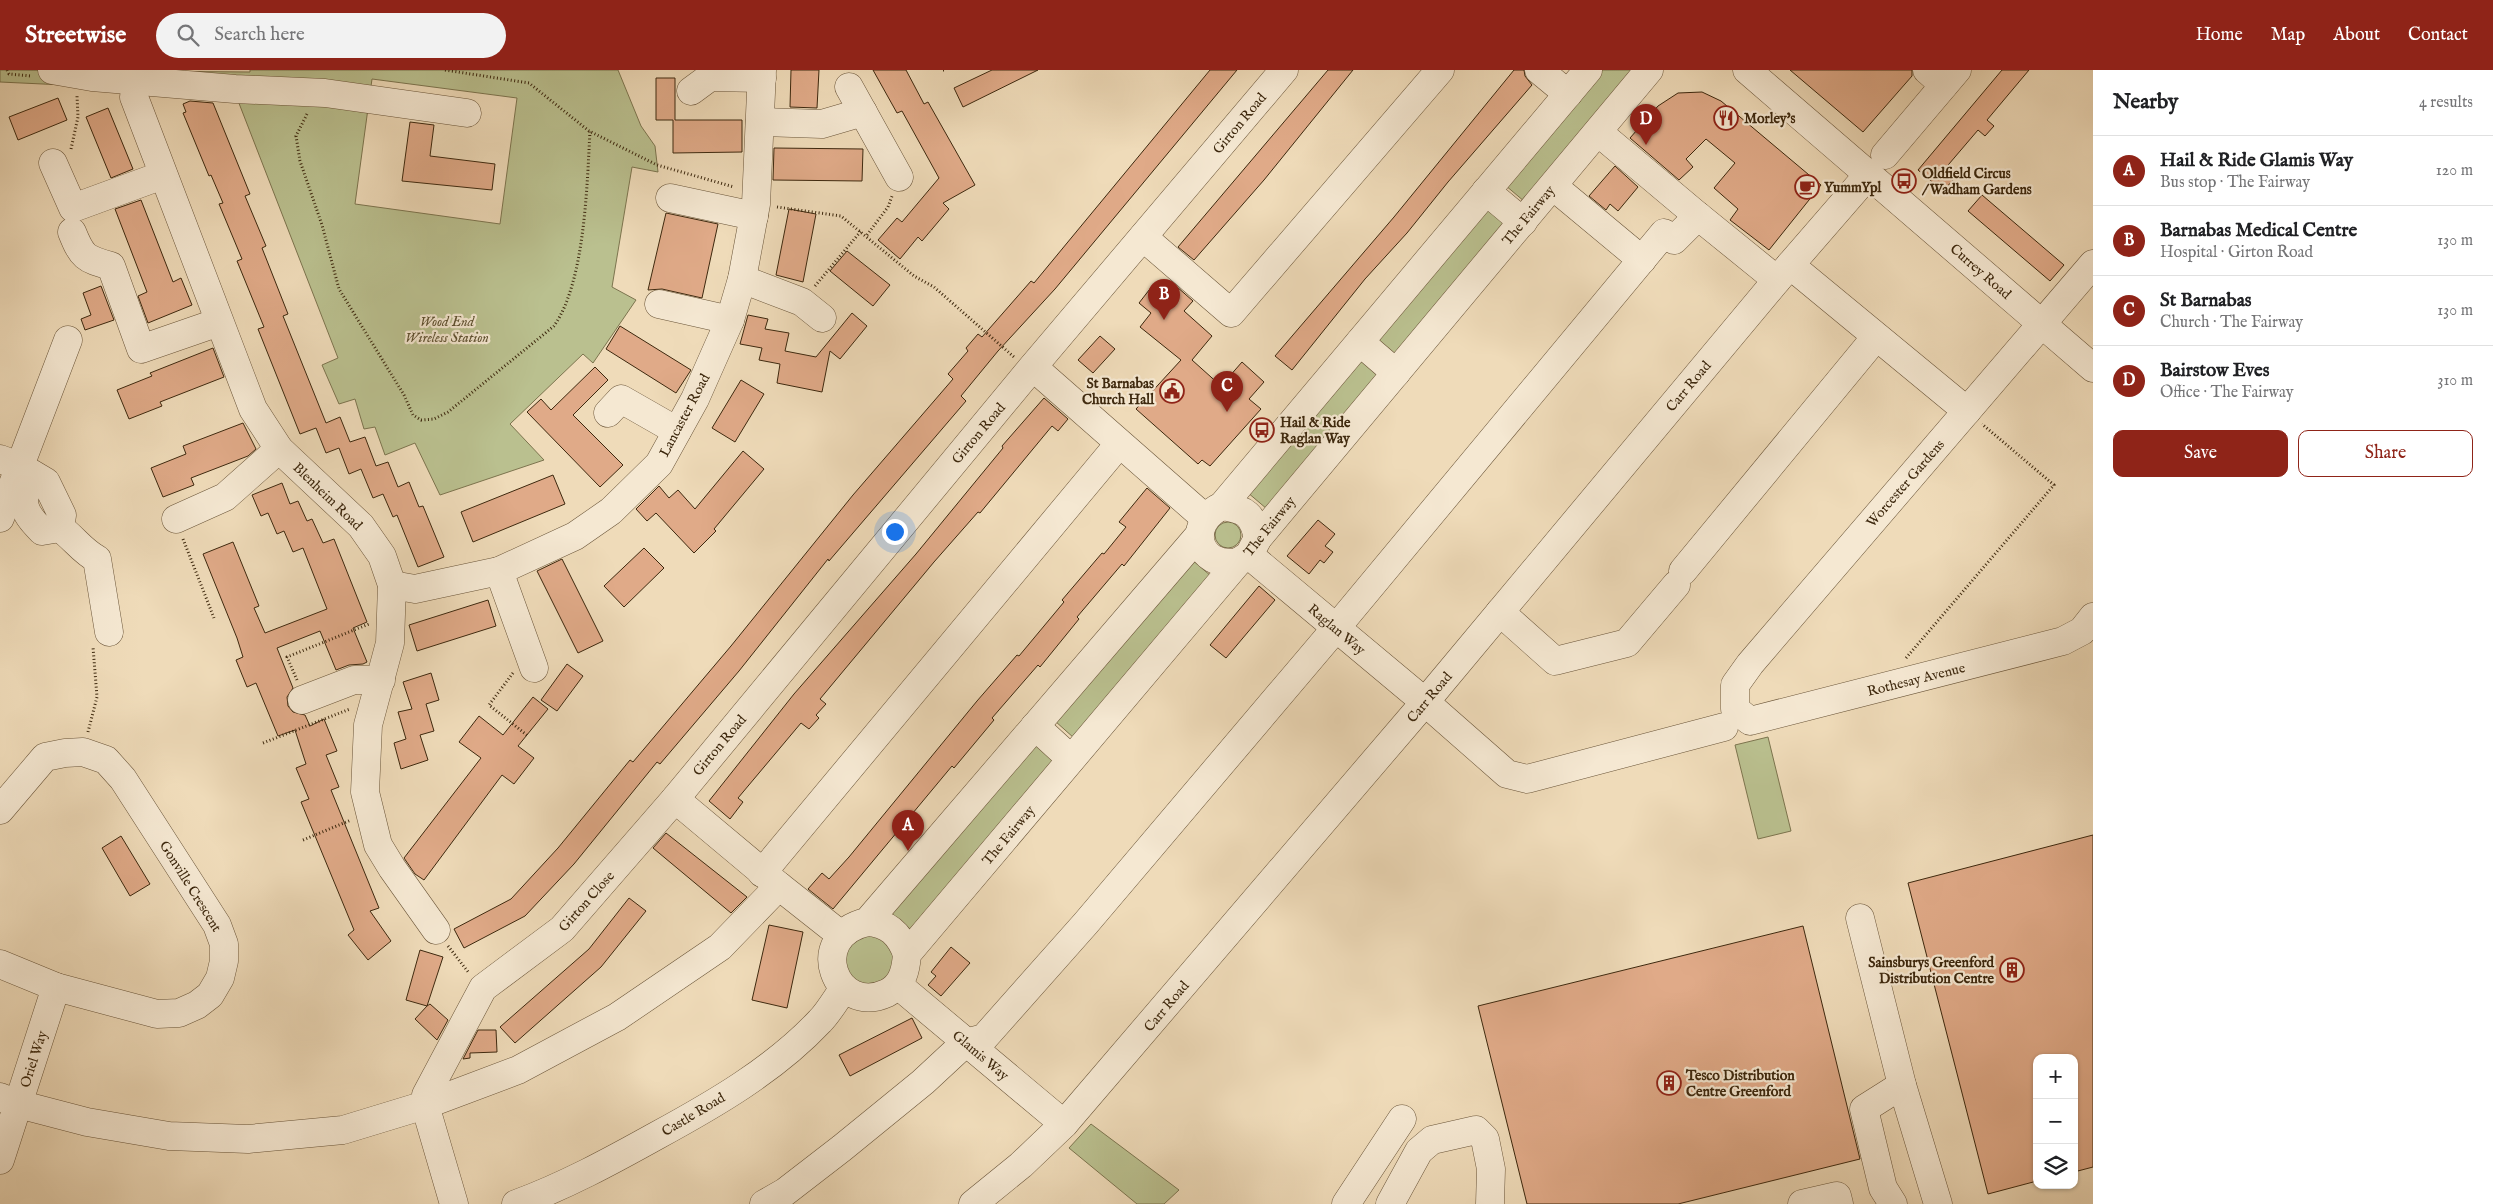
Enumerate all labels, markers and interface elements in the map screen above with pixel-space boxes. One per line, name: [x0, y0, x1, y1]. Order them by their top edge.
search box: [156, 13, 506, 58]
text: Streetwise: [25, 20, 126, 51]
icon: search: [174, 21, 202, 49]
text: Search here: [214, 23, 305, 47]
text: Home: [2196, 24, 2243, 47]
text: Map: [2271, 24, 2305, 47]
text: About: [2333, 24, 2380, 47]
text: Contact: [2408, 24, 2468, 47]
street label: Girton Road: [1209, 89, 1271, 158]
text: Nearby: [2113, 89, 2178, 116]
text: 4 results: [2419, 93, 2473, 113]
pin: D: [1630, 104, 1662, 145]
restaurant icon: Morley's: [1713, 105, 1739, 131]
place label: Morley's: [1744, 110, 1796, 128]
text: Hail & Ride Glamis Way: [2160, 149, 2353, 173]
text: A: [2124, 161, 2134, 181]
text: 120 m: [2436, 161, 2473, 181]
place label: Oldfield Circus / Wadham Gardens: [1921, 165, 2032, 199]
bus stop icon: Oldfield Circus / Wadham Gardens: [1891, 168, 1917, 194]
text: Bus stop · The Fairway: [2160, 173, 2310, 193]
cafe icon: YummYpl: [1794, 174, 1820, 200]
place label: YummYpl: [1824, 179, 1883, 197]
street label: The Fairway: [1498, 182, 1559, 249]
text: Barnabas Medical Centre: [2160, 219, 2357, 243]
text: B: [2124, 231, 2134, 251]
text: 130 m: [2437, 231, 2473, 251]
street label: Currey Road: [1946, 240, 2015, 304]
text: Hospital · Girton Road: [2160, 243, 2313, 263]
pin: B: [1148, 279, 1180, 320]
text: St Barnabas: [2160, 289, 2252, 313]
text: C: [2123, 301, 2135, 321]
text: 130 m: [2437, 301, 2473, 321]
park label: Wood End Wireless Station: [405, 313, 489, 347]
text: Church · The Fairway: [2160, 313, 2303, 333]
street label: Carr Road: [1662, 357, 1716, 416]
text: Bairstow Eves: [2160, 359, 2269, 383]
street label: Lancaster Road: [655, 370, 715, 460]
pin: C: [1211, 371, 1243, 412]
text: D: [2123, 371, 2135, 391]
text: 310 m: [2437, 371, 2473, 391]
place label: St Barnabas Church Hall: [1082, 375, 1155, 409]
public building icon: St Barnabas Church Hall: [1159, 378, 1185, 404]
text: Office · The Fairway: [2160, 383, 2294, 403]
street label: Girton Road: [948, 399, 1010, 468]
place label: Hail & Ride Raglan Way: [1280, 414, 1351, 448]
bus stop icon: Hail & Ride Raglan Way: [1249, 417, 1275, 443]
button: Save: [2113, 430, 2288, 477]
button: Share: [2298, 430, 2473, 477]
street label: Worcester Gardens: [1863, 436, 1949, 531]
street label: Blenheim Road: [289, 459, 366, 535]
street label: The Fairway: [1240, 493, 1300, 561]
your location: [882, 519, 908, 545]
street label: Raglan Way: [1304, 600, 1369, 659]
street label: Rothesay Avenue: [1865, 659, 1968, 701]
street label: Carr Road: [1403, 668, 1457, 727]
street label: Girton Road: [689, 711, 751, 780]
street label: The Fairway: [978, 802, 1039, 869]
pin: A: [892, 810, 924, 851]
street label: Gonville Crescent: [155, 838, 225, 936]
street label: Girton Close: [555, 867, 619, 936]
place label: Sainsburys Greenford Distribution Centre: [1868, 954, 1995, 988]
building icon: Sainsburys Greenford Distribution Centre: [1999, 957, 2025, 983]
street label: Carr Road: [1140, 977, 1194, 1036]
street label: Glamis Way: [948, 1027, 1013, 1085]
street label: Oriel Way: [16, 1028, 52, 1090]
map controls: [2033, 1054, 2078, 1189]
button: +: [2033, 1054, 2078, 1099]
place label: Tesco Distribution Centre Greenford: [1685, 1067, 1795, 1101]
building icon: Tesco Distribution Centre Greenford: [1656, 1070, 1682, 1096]
street label: Castle Road: [659, 1089, 729, 1141]
button: −: [2033, 1099, 2078, 1144]
button: layers: [2033, 1144, 2078, 1189]

